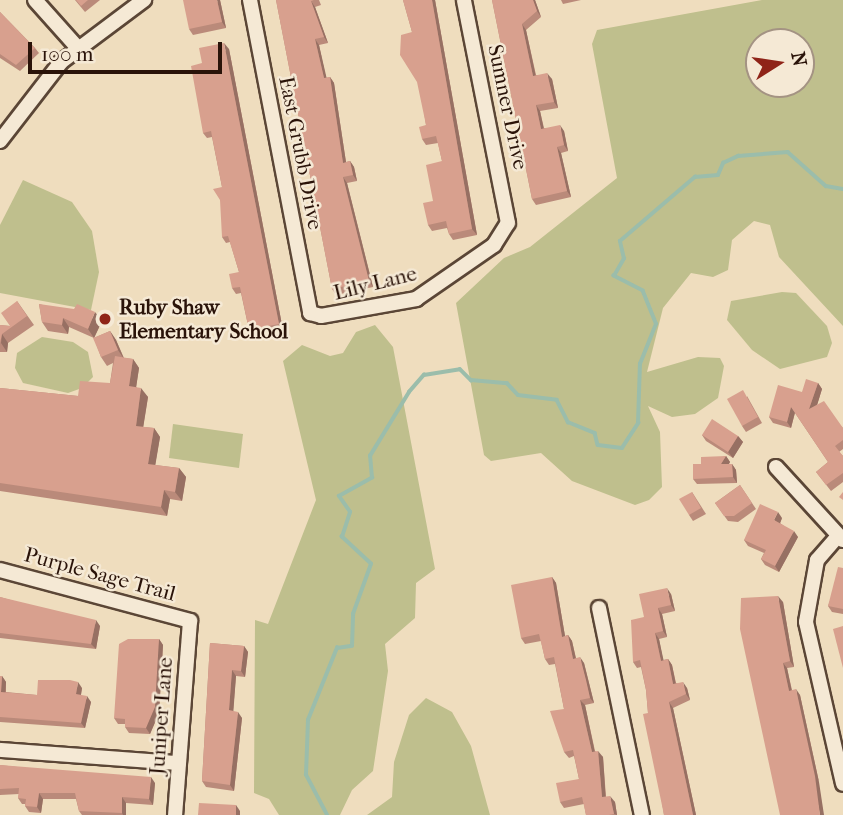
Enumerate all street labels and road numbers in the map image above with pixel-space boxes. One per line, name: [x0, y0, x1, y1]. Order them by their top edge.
street label: Sumner Drive: [482, 42, 534, 172]
street label: East Grubb Drive: [274, 74, 328, 232]
street label: Lily Lane: [331, 261, 419, 305]
street label: Purple Sage Trail: [21, 542, 179, 606]
street label: Juniper Lane: [144, 656, 178, 776]

